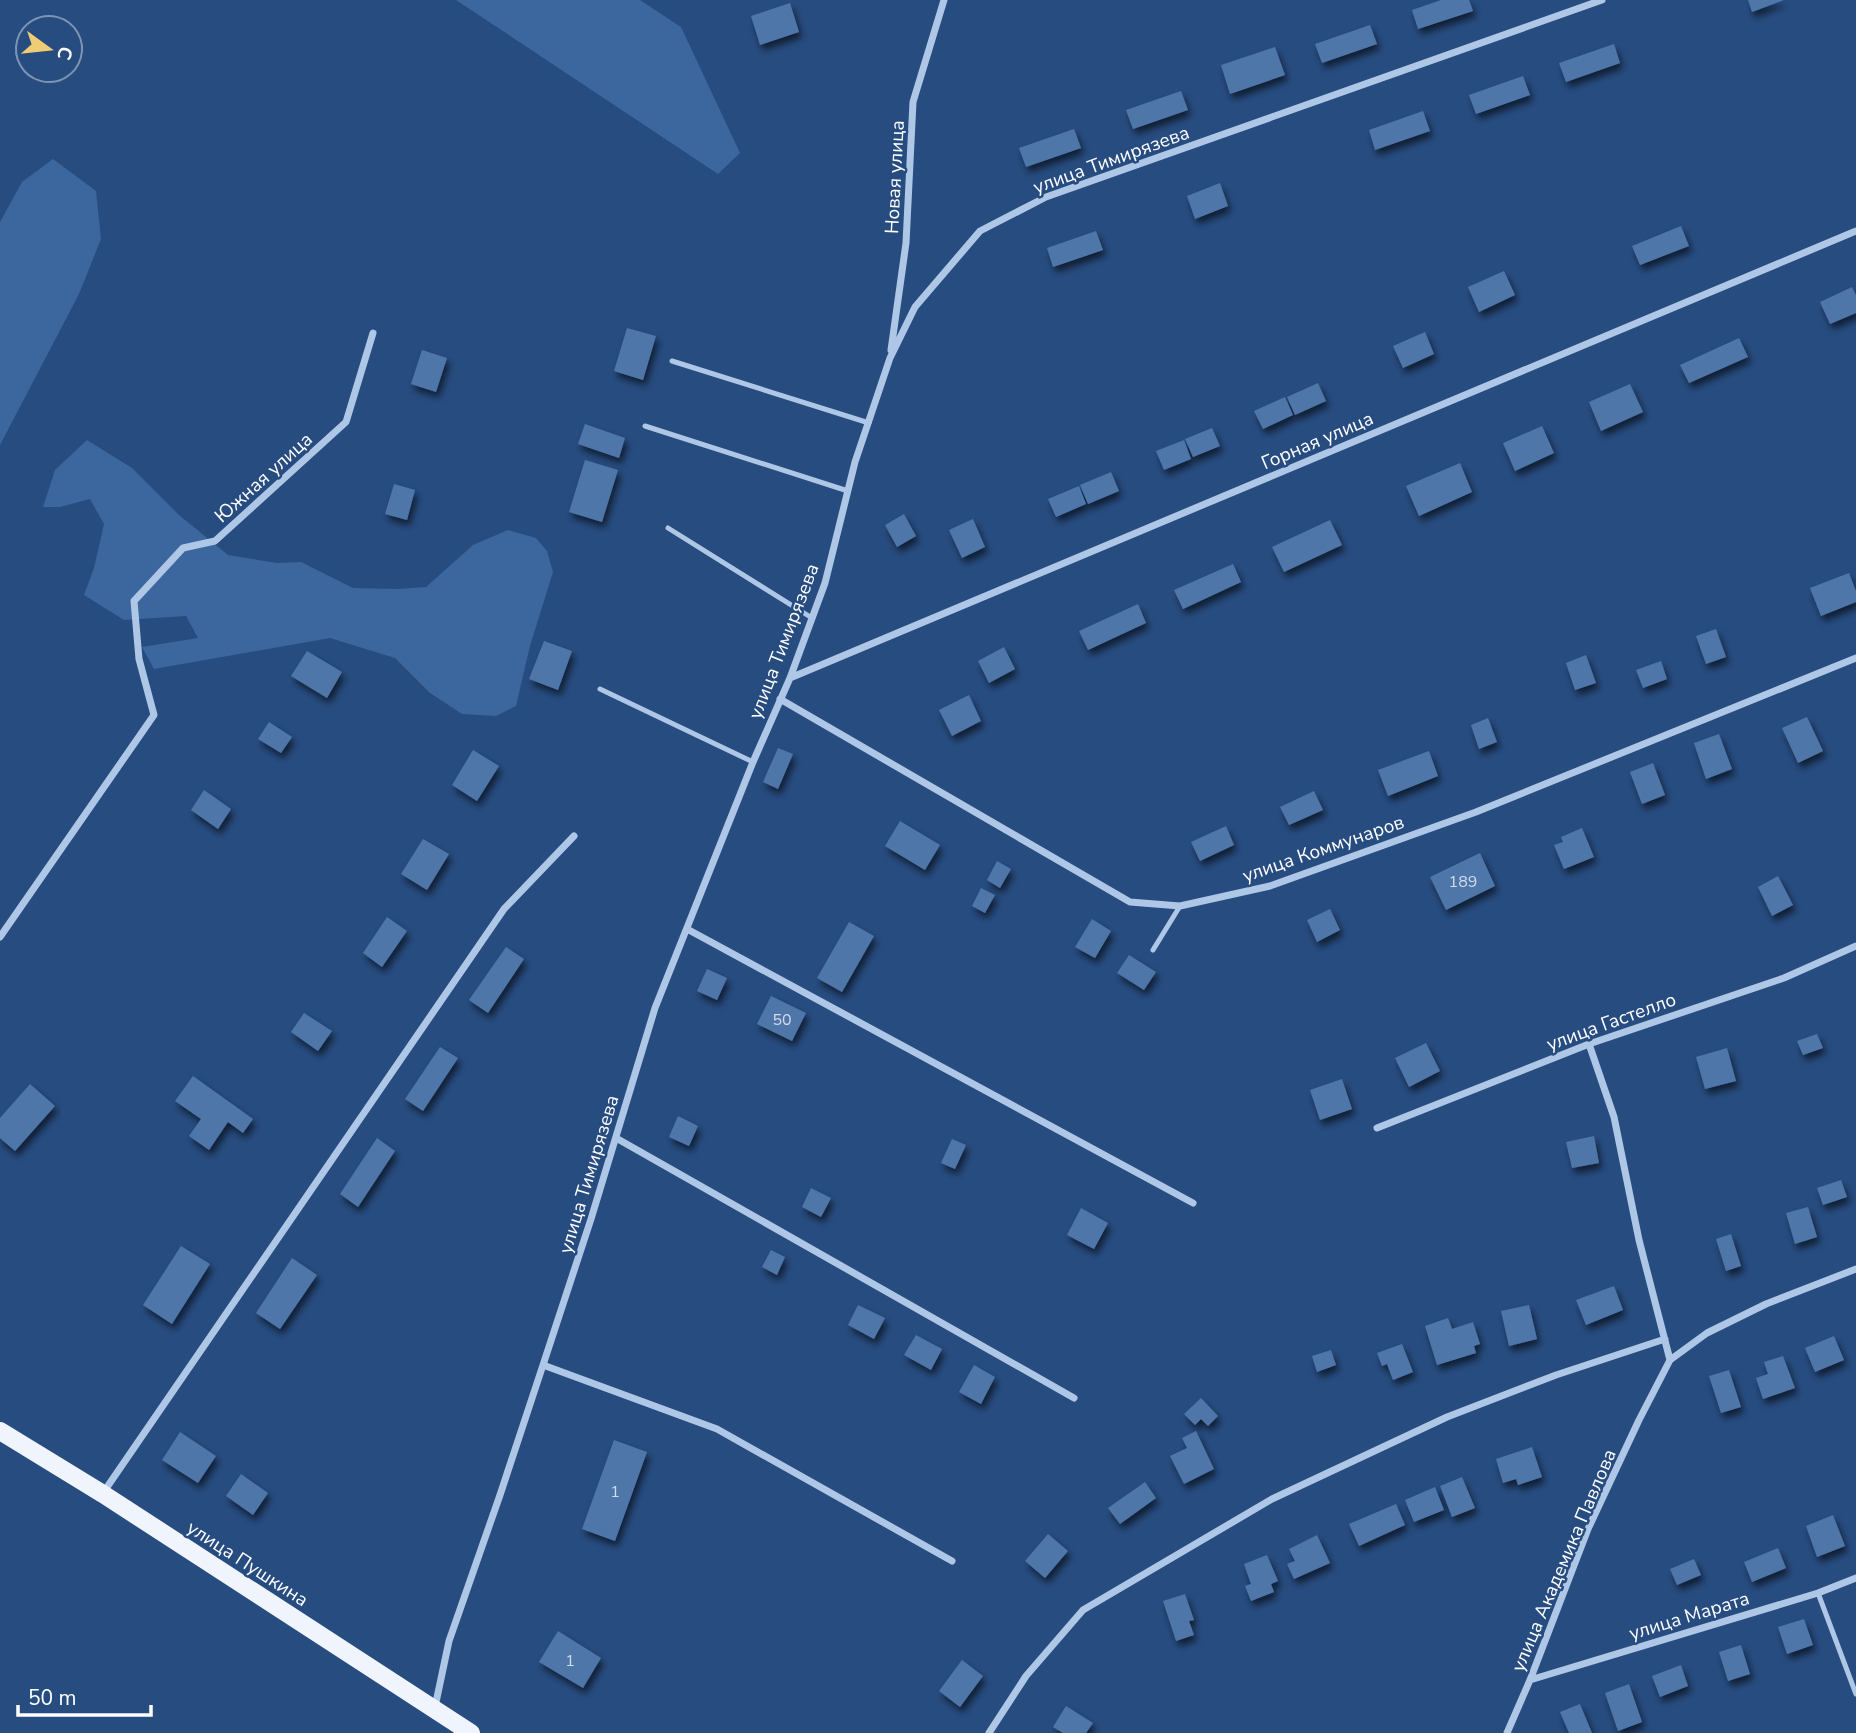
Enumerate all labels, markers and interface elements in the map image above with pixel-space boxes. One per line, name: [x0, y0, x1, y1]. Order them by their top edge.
north arrow: [14, 14, 84, 84]
text: С: [50, 44, 79, 63]
street label: Новая улица: [879, 119, 911, 235]
street label: улица Тимирязева: [1030, 120, 1193, 200]
street label: Горная улица: [1257, 406, 1377, 476]
street label: Южная улица: [209, 427, 318, 529]
street label: улица Тимирязева: [742, 560, 826, 723]
street label: улица Коммунаров: [1239, 809, 1408, 889]
house number: 189: [1449, 871, 1477, 893]
street label: улица Гастелло: [1543, 986, 1680, 1057]
house number: 50: [772, 1009, 792, 1031]
street label: улица Тимирязева: [552, 1092, 625, 1257]
street label: улица Академика Павлова: [1505, 1445, 1623, 1676]
house number: 1: [610, 1481, 620, 1503]
street label: улица Пушкина: [182, 1515, 313, 1613]
street label: улица Марата: [1626, 1585, 1753, 1647]
house number: 1: [565, 1650, 575, 1672]
scale bar: [18, 1674, 150, 1718]
text: 50 m: [28, 1684, 77, 1712]

